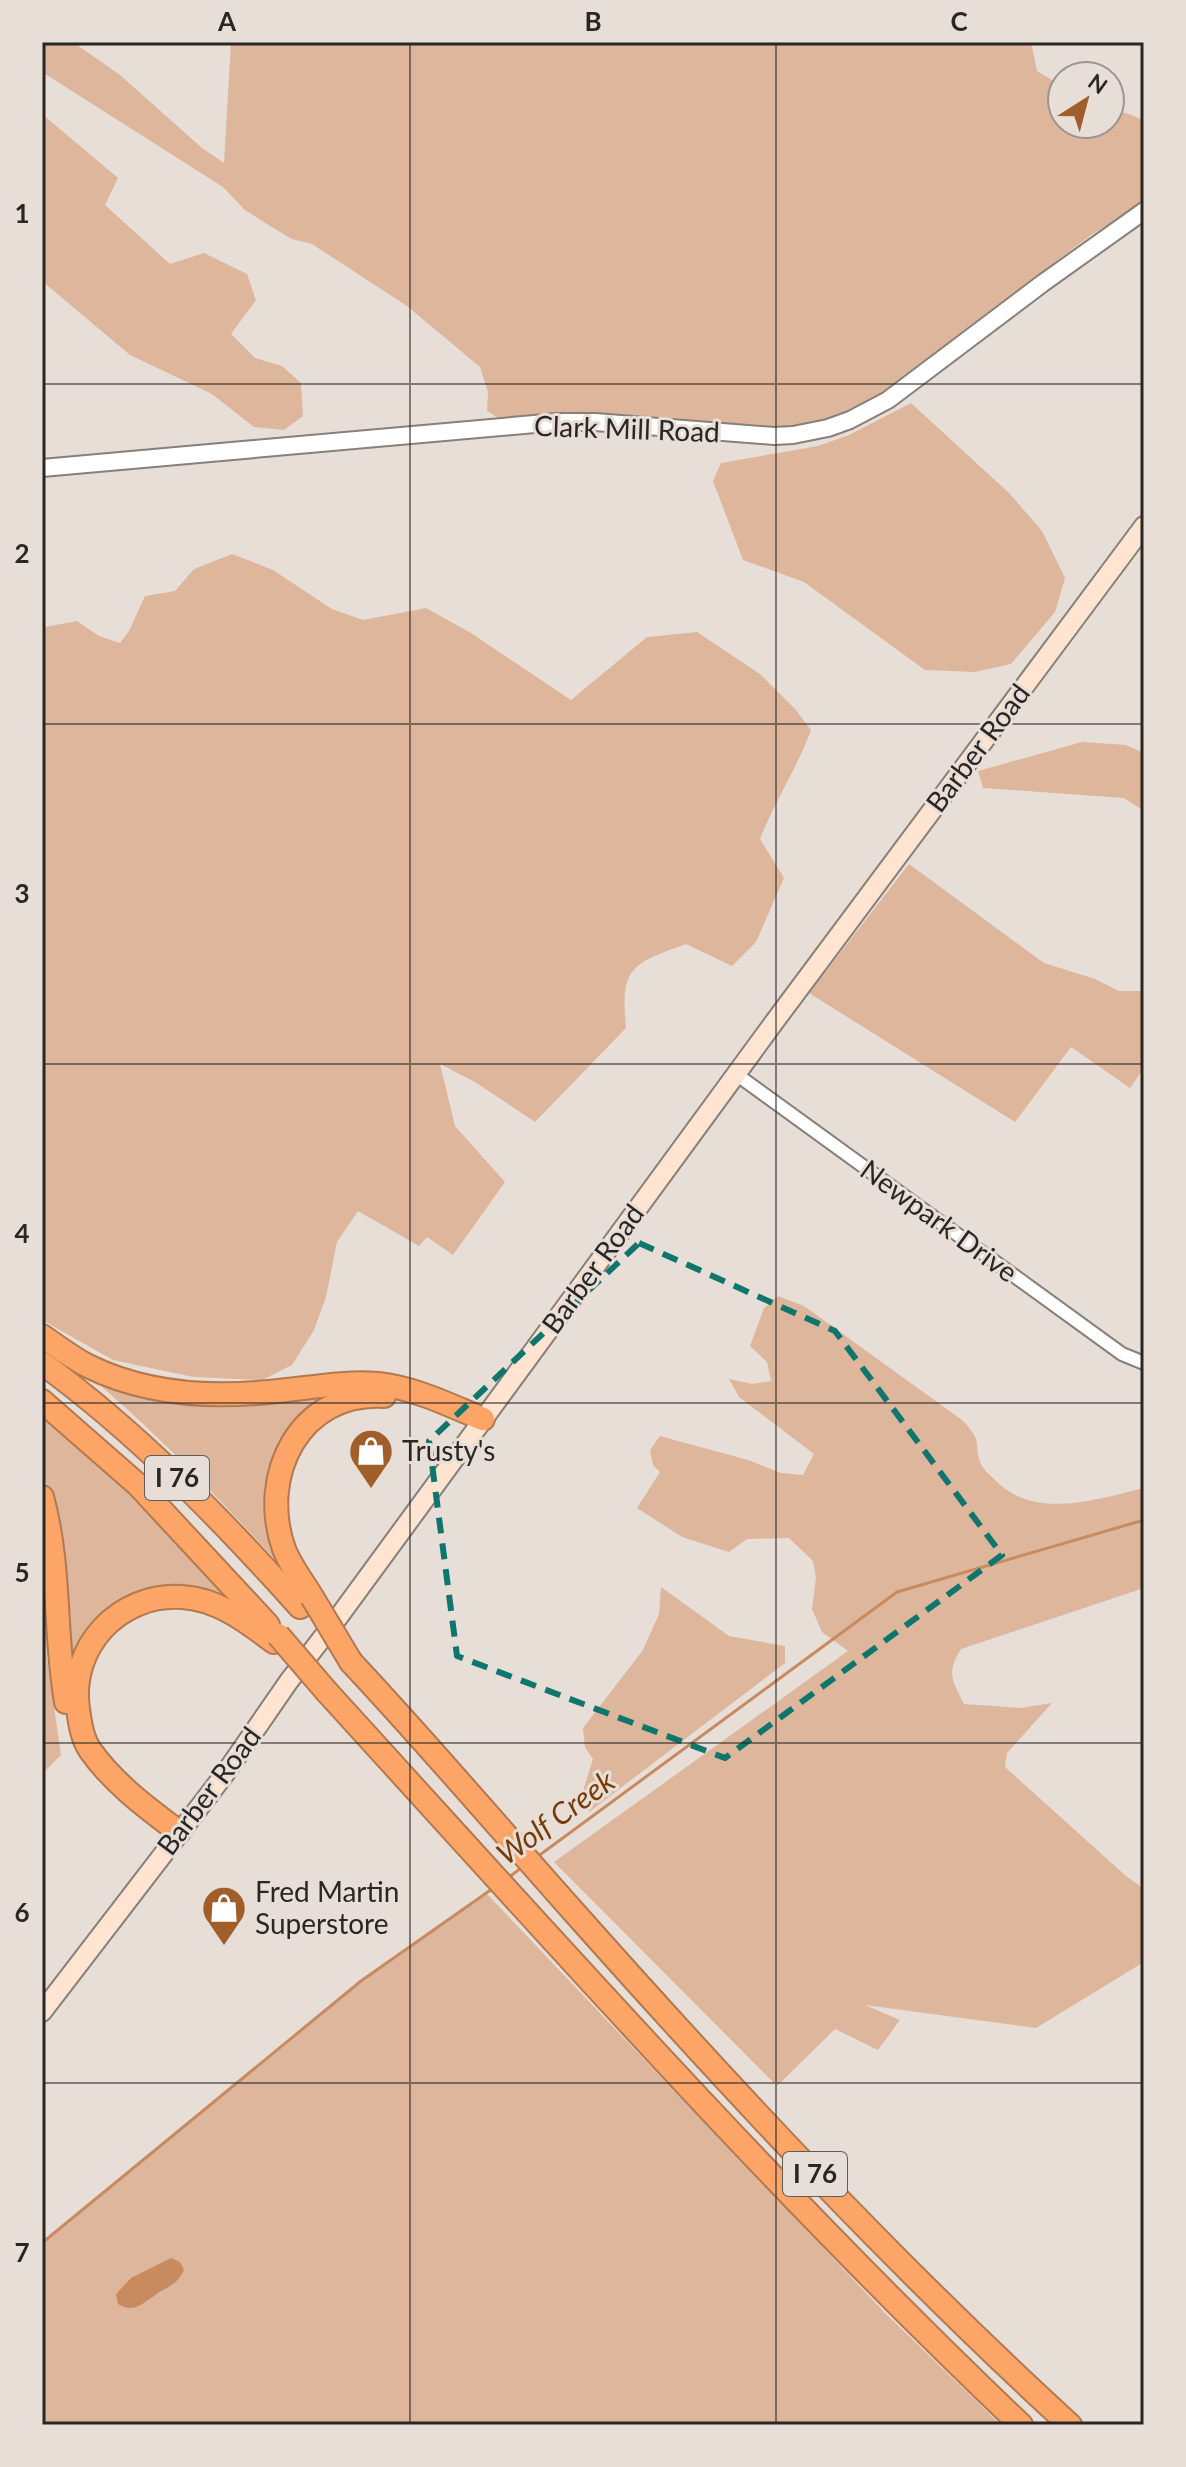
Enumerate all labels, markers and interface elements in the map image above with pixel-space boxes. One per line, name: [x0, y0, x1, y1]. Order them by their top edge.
text: A: [217, 5, 237, 37]
text: B: [584, 5, 602, 37]
text: C: [950, 5, 968, 37]
north arrow: [1046, 60, 1126, 140]
text: N: [1083, 68, 1113, 99]
text: 1: [14, 197, 30, 229]
street label: Clark Mill Road: [534, 408, 720, 448]
text: 2: [14, 537, 30, 569]
street label: Barber Road: [918, 677, 1036, 818]
text: 3: [14, 877, 30, 909]
street label: Newpark Drive: [855, 1152, 1025, 1288]
street label: Barber Road: [534, 1197, 650, 1340]
text: 4: [14, 1217, 30, 1249]
shop icon: Trusty's: [347, 1427, 395, 1490]
place label: Trusty's: [402, 1433, 495, 1467]
road number: I 76: [145, 1456, 209, 1500]
text: 5: [14, 1556, 30, 1588]
street label: Barber Road: [149, 1720, 267, 1861]
water label: Wolf Creek: [489, 1761, 621, 1871]
place label: Fred Martin Superstore: [255, 1874, 399, 1940]
shop icon: Fred Martin Superstore: [200, 1884, 248, 1947]
text: 6: [14, 1896, 30, 1928]
road number: I 76: [783, 2152, 847, 2196]
text: 7: [14, 2236, 30, 2268]

